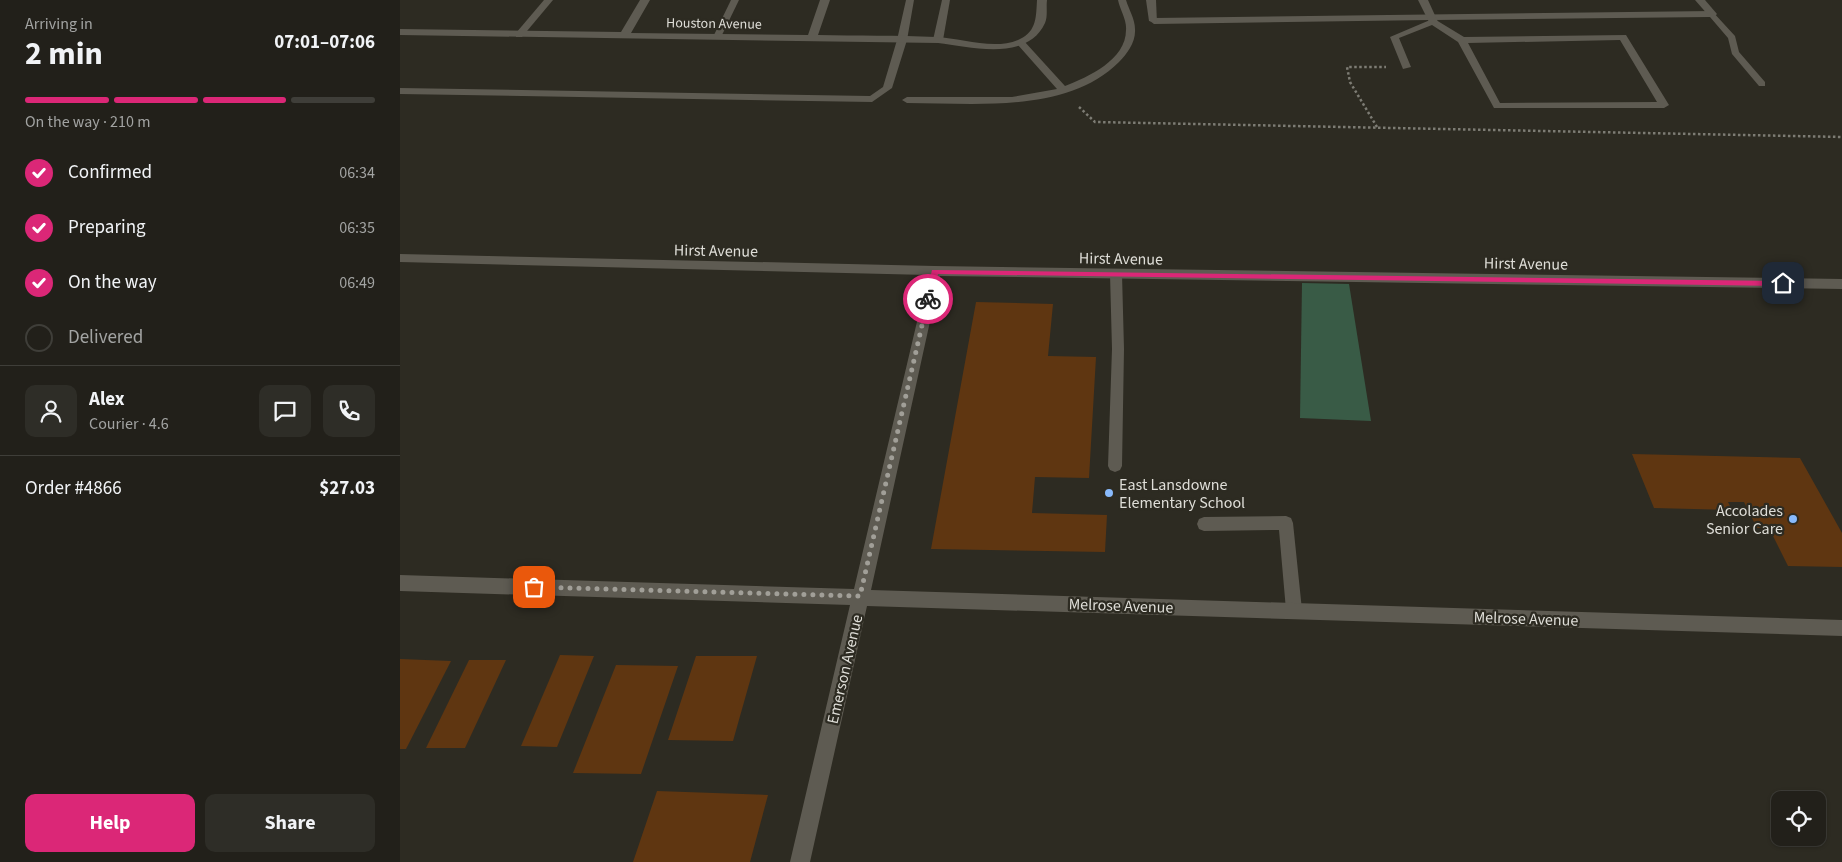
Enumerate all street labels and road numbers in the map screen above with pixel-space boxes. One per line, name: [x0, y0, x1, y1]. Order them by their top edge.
street label: Houston Avenue: [666, 13, 762, 35]
street label: Hirst Avenue: [674, 239, 758, 263]
street label: Hirst Avenue: [1079, 247, 1163, 271]
street label: Hirst Avenue: [1484, 252, 1568, 276]
street label: Melrose Avenue: [1068, 593, 1174, 619]
street label: Melrose Avenue: [1473, 606, 1579, 632]
street label: Emerson Avenue: [822, 612, 868, 726]

